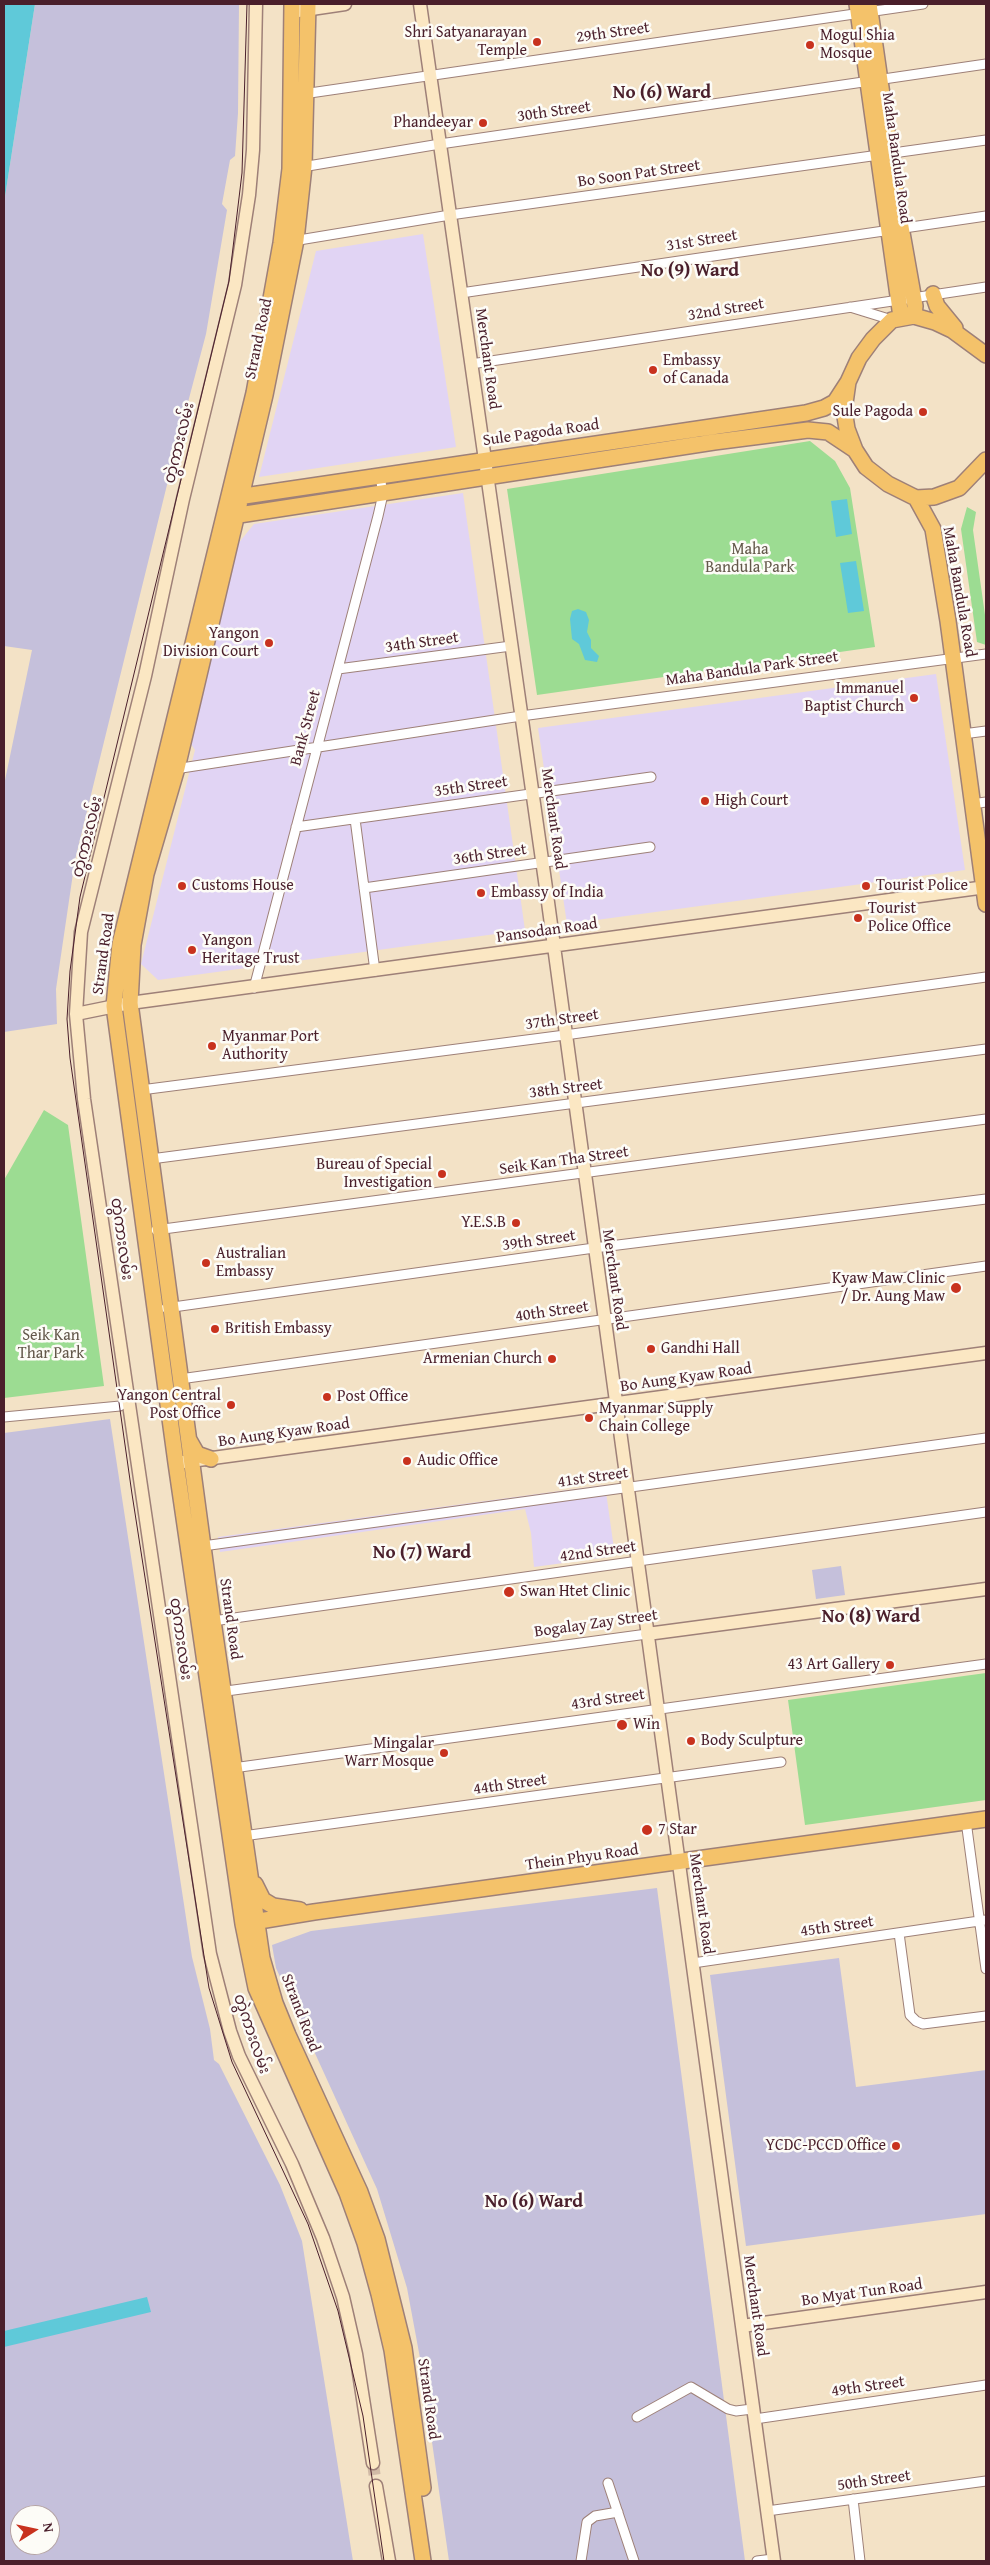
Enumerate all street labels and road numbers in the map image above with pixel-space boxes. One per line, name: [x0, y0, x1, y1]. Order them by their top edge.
street label: 29th Street: [575, 18, 651, 48]
street label: Maha Bandula Road: [877, 91, 915, 225]
street label: 30th Street: [516, 97, 592, 127]
street label: Bo Soon Pat Street: [577, 156, 701, 192]
street label: 31st Street: [665, 226, 739, 256]
street label: 32nd Street: [687, 295, 765, 325]
street label: Strand Road: [241, 297, 277, 381]
street label: Merchant Road: [470, 307, 504, 411]
street label: တွဲကားလမ်း: [161, 400, 199, 486]
street label: Sule Pagoda Road: [482, 415, 600, 451]
street label: Maha Bandula Road: [938, 525, 980, 659]
street label: 34th Street: [384, 628, 460, 658]
street label: Maha Bandula Park Street: [664, 647, 840, 691]
street label: Bank Street: [287, 688, 325, 768]
street label: Merchant Road: [536, 767, 570, 871]
street label: 35th Street: [433, 772, 509, 802]
street label: တွဲကားလမ်း: [69, 794, 107, 880]
street label: 36th Street: [452, 840, 528, 870]
street label: Strand Road: [89, 912, 119, 996]
street label: Pansodan Road: [495, 914, 599, 948]
street label: 37th Street: [524, 1005, 600, 1035]
street label: 38th Street: [528, 1075, 604, 1103]
street label: Seik Kan Tha Street: [498, 1142, 630, 1180]
street label: တွဲကားလမ်း: [106, 1196, 136, 1282]
street label: 39th Street: [501, 1226, 577, 1256]
street label: Merchant Road: [597, 1228, 631, 1332]
street label: 40th Street: [514, 1297, 590, 1327]
street label: Bo Aung Kyaw Road: [619, 1359, 753, 1397]
street label: Bo Aung Kyaw Road: [217, 1414, 351, 1452]
street label: 41st Street: [556, 1464, 630, 1492]
street label: 42nd Street: [559, 1537, 637, 1567]
street label: Strand Road: [215, 1577, 245, 1661]
street label: တွဲကားလမ်း: [165, 1596, 195, 1682]
street label: Bogalay Zay Street: [533, 1606, 659, 1642]
street label: 43rd Street: [570, 1685, 646, 1715]
street label: 44th Street: [472, 1770, 548, 1800]
street label: Thein Phyu Road: [524, 1841, 640, 1875]
street label: Merchant Road: [684, 1852, 718, 1956]
street label: 45th Street: [799, 1912, 875, 1942]
street label: Strand Road: [276, 1971, 324, 2055]
street label: တွဲကားလမ်း: [228, 1992, 274, 2076]
street label: Merchant Road: [738, 2254, 772, 2358]
street label: Bo Myat Tun Road: [800, 2275, 924, 2311]
street label: Strand Road: [413, 2357, 443, 2441]
street label: 49th Street: [830, 2372, 906, 2402]
street label: 50th Street: [836, 2466, 912, 2496]

